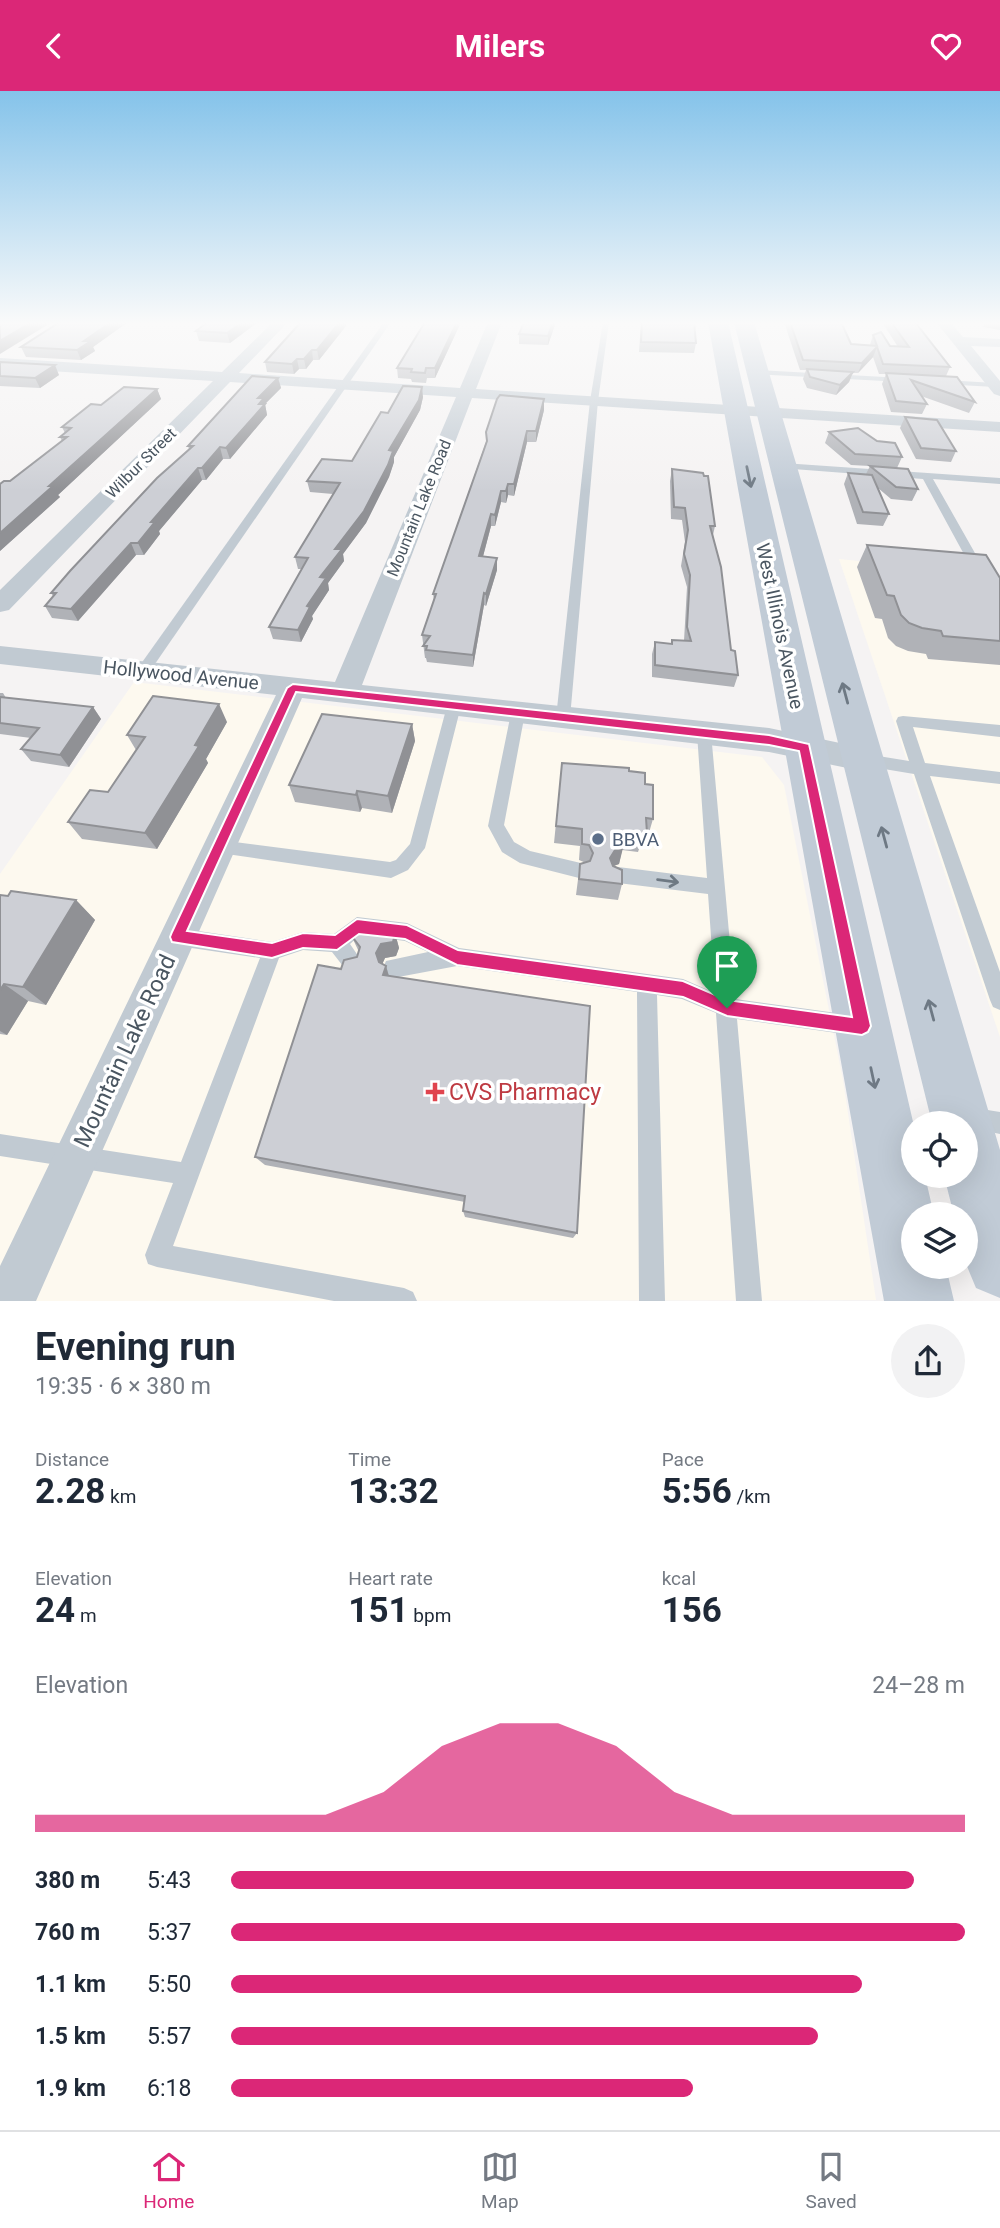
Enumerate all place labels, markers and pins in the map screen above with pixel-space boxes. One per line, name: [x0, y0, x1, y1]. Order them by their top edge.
place label: BBVA: [612, 828, 660, 851]
marker: BBVA: [590, 831, 606, 847]
pin: [697, 936, 757, 1008]
place label: CVS Pharmacy: [449, 1079, 601, 1106]
marker: CVS Pharmacy: [427, 1084, 443, 1100]

